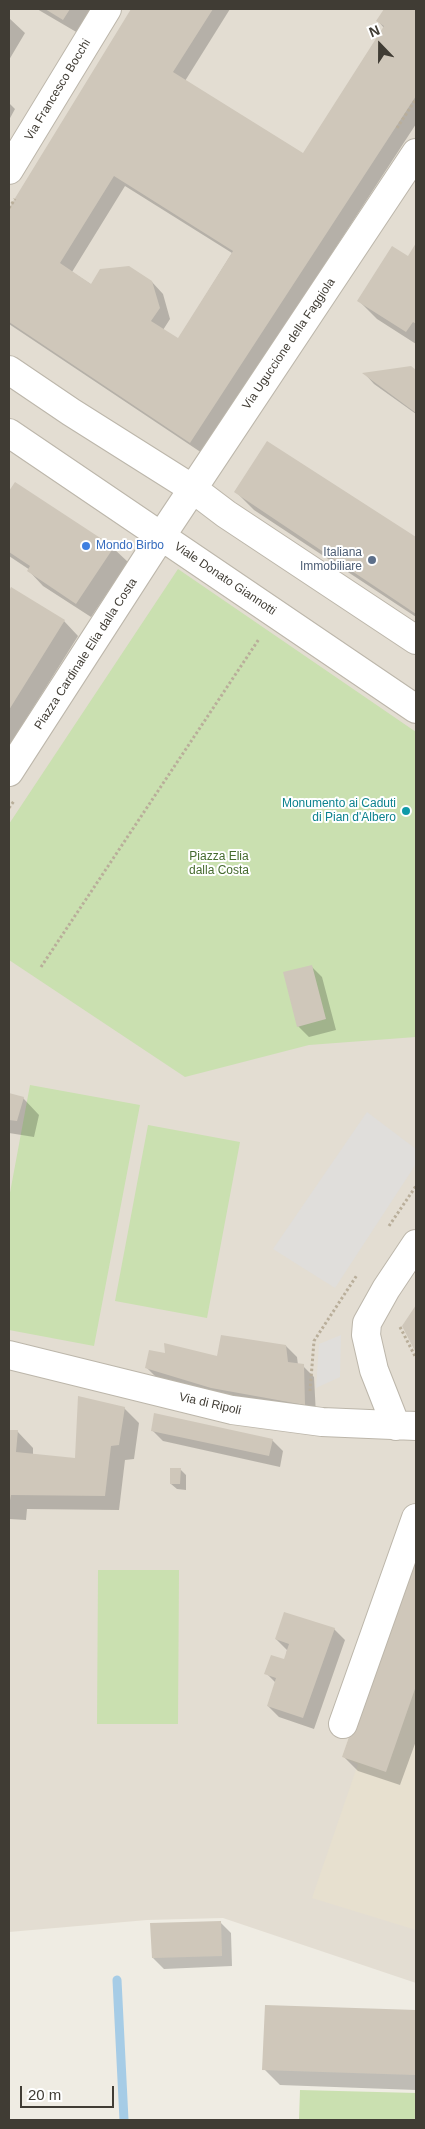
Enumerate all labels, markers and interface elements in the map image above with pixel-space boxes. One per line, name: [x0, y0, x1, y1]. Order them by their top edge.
north arrow: [355, 20, 405, 70]
text: N: [367, 22, 382, 40]
street label: Via Francesco Bocchi: [22, 37, 94, 143]
street label: Via Uguccione della Faggiola: [240, 276, 338, 412]
place label: Mondo Birbo: [96, 539, 164, 553]
marker: Mondo Birbo: [80, 540, 92, 552]
street label: Viale Donato Giannotti: [171, 540, 279, 618]
place label: Italiana Immobiliare: [300, 546, 362, 574]
marker: Italiana Immobiliare: [366, 554, 378, 566]
street label: Piazza Cardinale Elia dalla Costa: [32, 576, 140, 732]
place label: Monumento ai Caduti di Pian d'Albero: [282, 797, 396, 825]
marker: Monumento ai Caduti di Pian d'Albero: [400, 805, 412, 817]
park label: Piazza Elia dalla Costa: [189, 850, 249, 878]
street label: Via di Ripoli: [178, 1390, 242, 1418]
scale bar: [22, 2076, 116, 2108]
text: 20 m: [28, 2086, 61, 2103]

